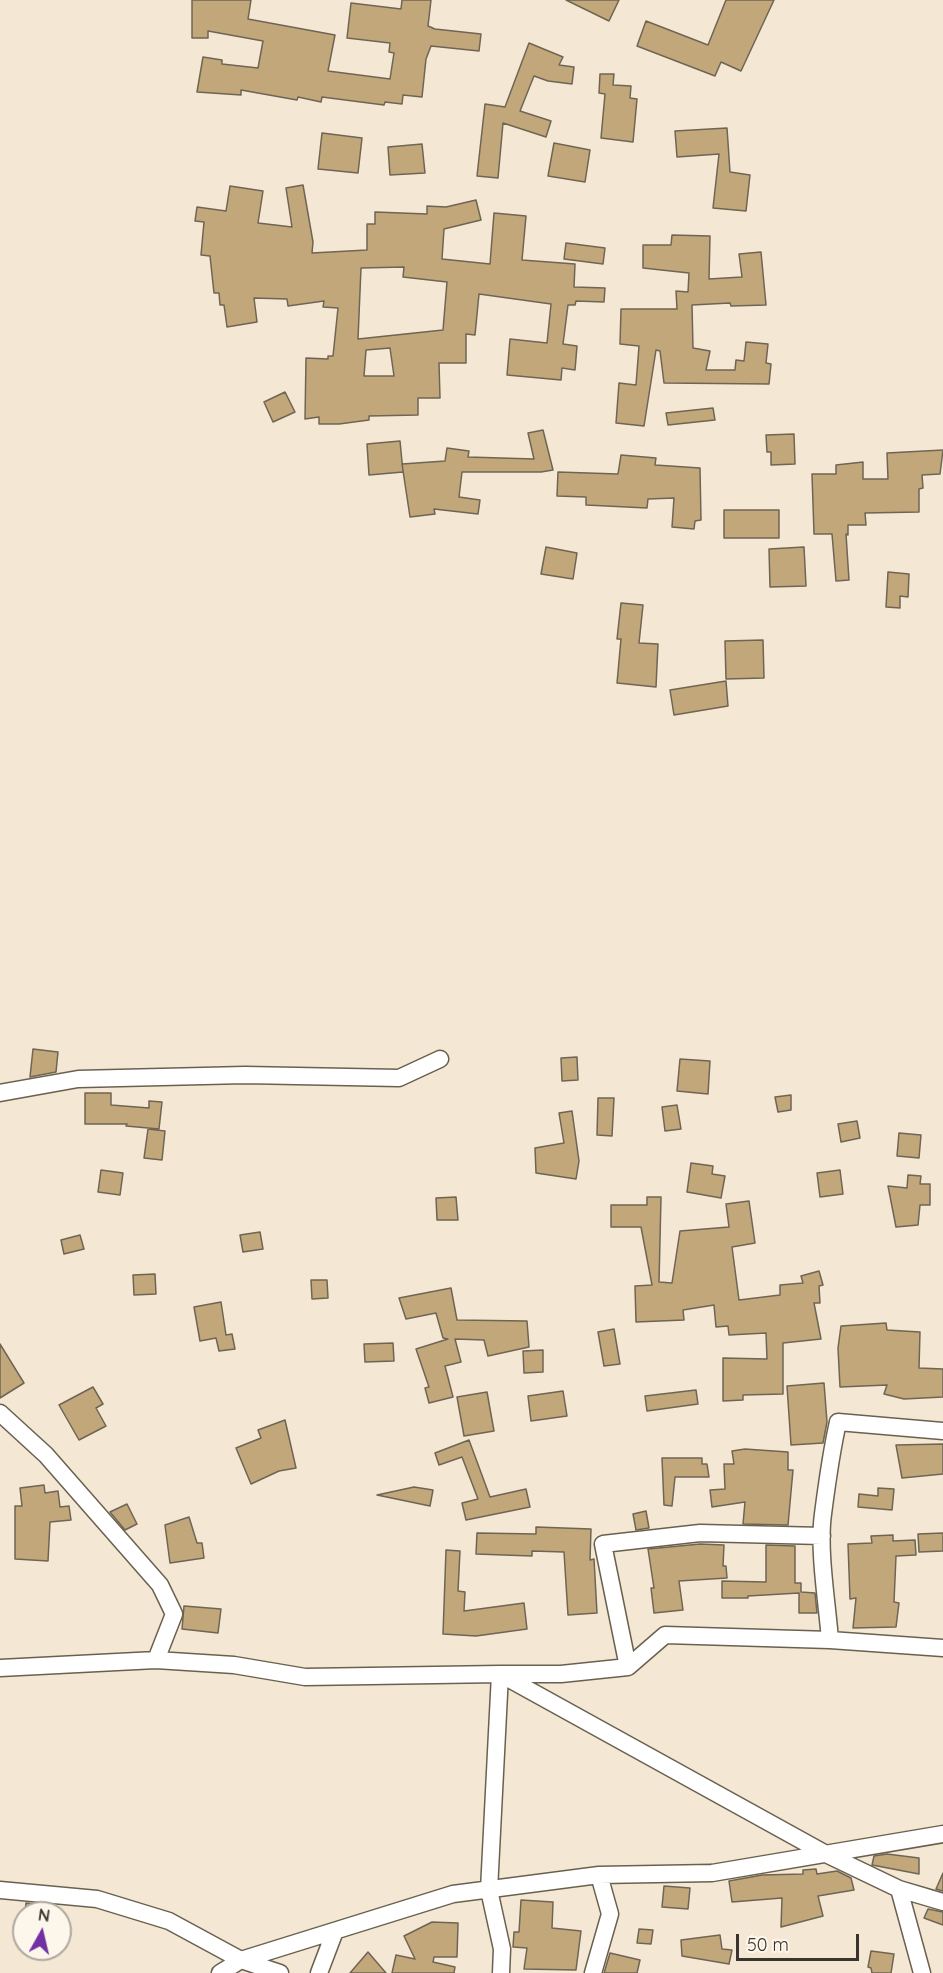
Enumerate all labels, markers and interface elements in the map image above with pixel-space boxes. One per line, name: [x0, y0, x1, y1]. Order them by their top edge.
north arrow: [12, 1901, 72, 1961]
text: N: [37, 1904, 51, 1926]
scale bar: [739, 1922, 862, 1960]
text: 50 m: [747, 1933, 789, 1956]

